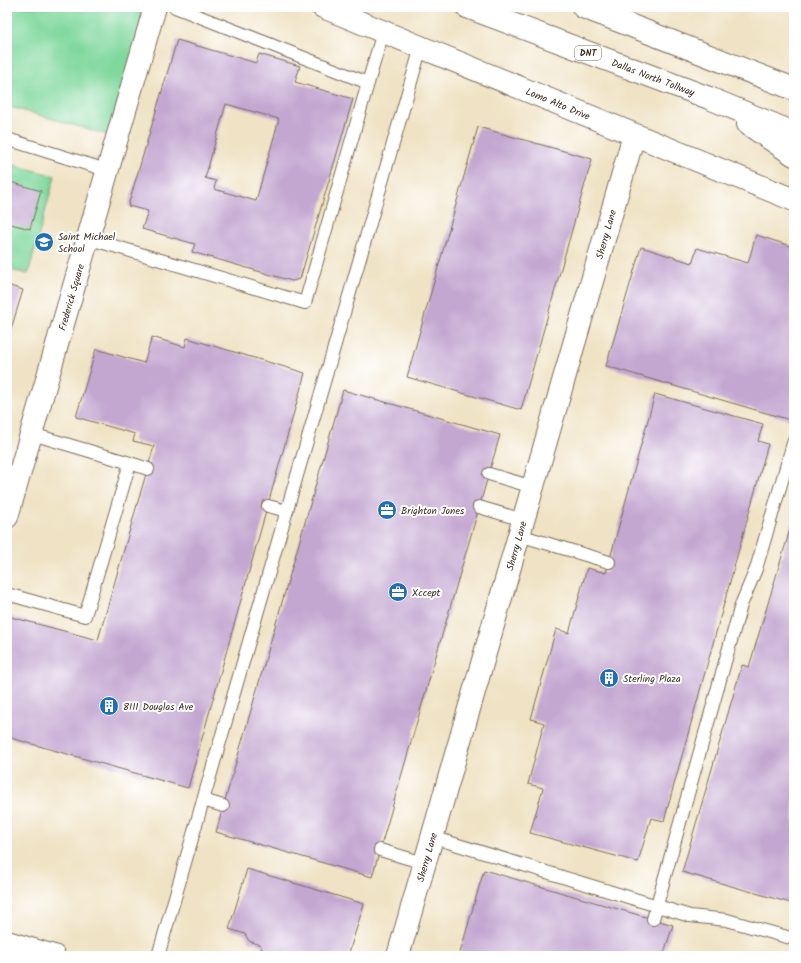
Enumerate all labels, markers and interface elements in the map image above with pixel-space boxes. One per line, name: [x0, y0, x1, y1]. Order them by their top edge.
road number: DNT: [575, 46, 601, 60]
street label: Dallas North Tollway: [609, 55, 697, 101]
street label: Lomo Alto Drive: [523, 84, 593, 125]
street label: Sherry Lane: [592, 208, 621, 261]
place label: Saint Michael School: [58, 229, 116, 257]
school or university icon: Saint Michael School: [33, 231, 55, 253]
street label: Frederick Square: [55, 262, 89, 333]
office icon: Brighton Jones: [376, 499, 398, 521]
place label: Brighton Jones: [401, 503, 465, 519]
street label: Sherry Lane: [502, 519, 532, 572]
office icon: Xccept: [387, 581, 409, 603]
place label: Xccept: [412, 585, 440, 601]
building icon: Sterling Plaza: [598, 667, 620, 689]
place label: Sterling Plaza: [623, 671, 681, 687]
building icon: 8111 Douglas Ave: [98, 695, 120, 717]
place label: 8111 Douglas Ave: [123, 699, 194, 715]
street label: Sherry Lane: [413, 830, 442, 884]

